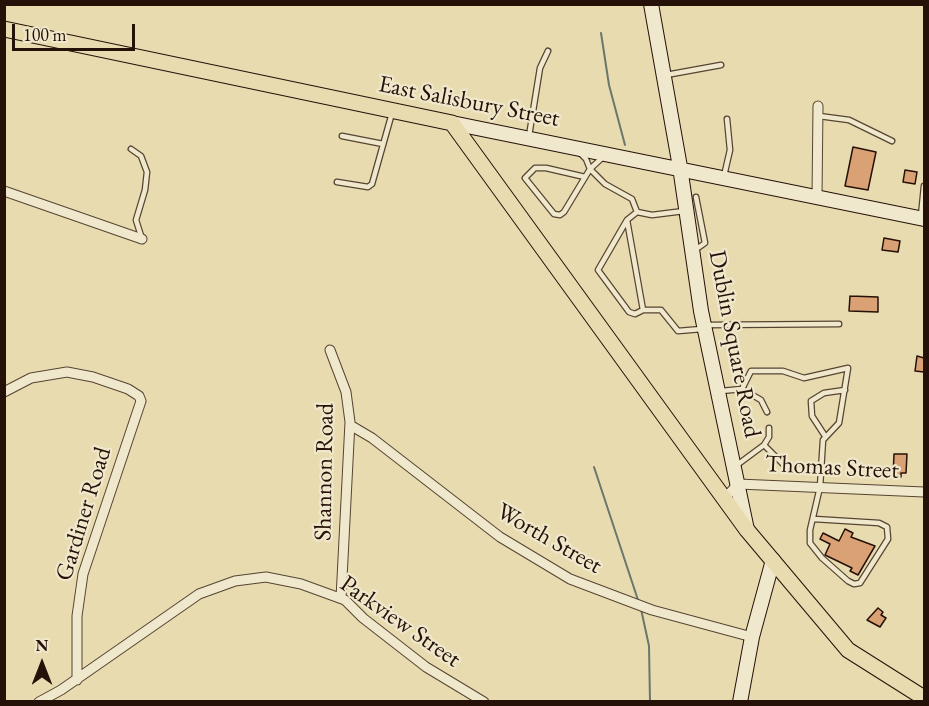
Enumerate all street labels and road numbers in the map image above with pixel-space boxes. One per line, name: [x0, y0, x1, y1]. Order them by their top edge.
street label: East Salisbury Street: [376, 70, 562, 134]
street label: Dublin Square Road: [702, 248, 766, 440]
street label: Shannon Road: [309, 403, 341, 541]
street label: Gardiner Road: [50, 444, 118, 584]
street label: Thomas Street: [764, 450, 900, 486]
street label: Worth Street: [491, 497, 607, 581]
street label: Parkview Street: [334, 570, 466, 674]

